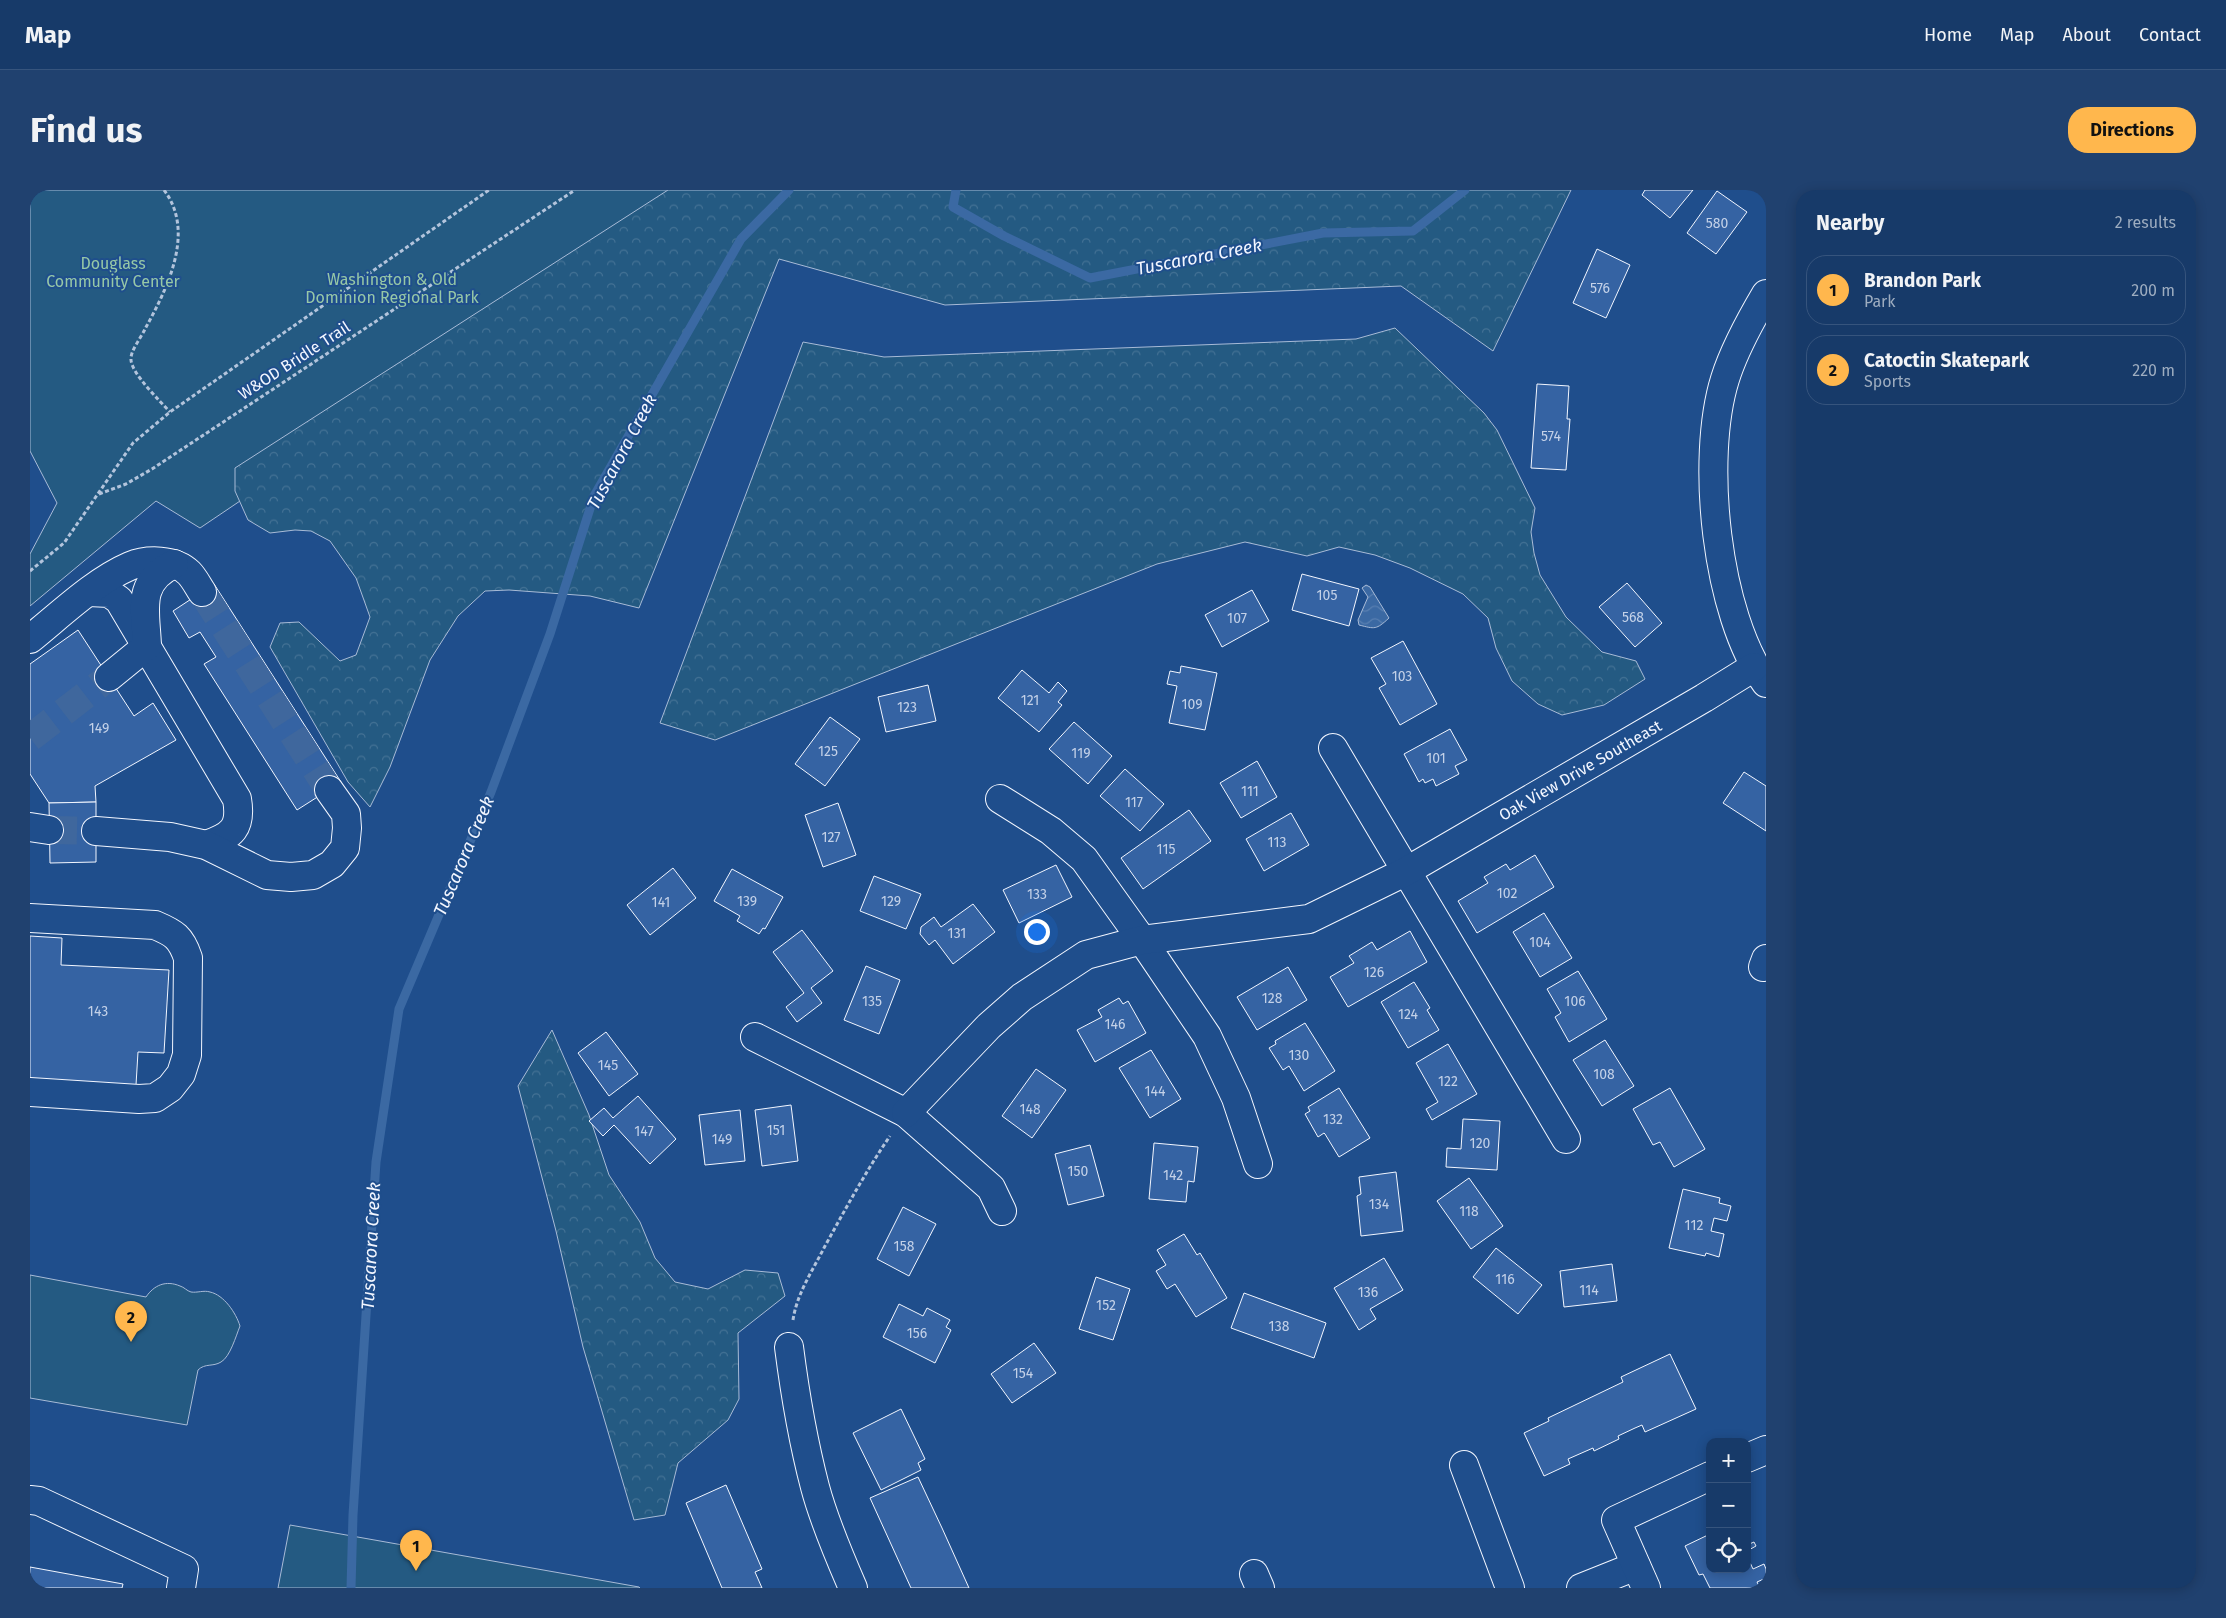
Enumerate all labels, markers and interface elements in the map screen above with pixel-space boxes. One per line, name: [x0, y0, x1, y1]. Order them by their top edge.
text: Map: [25, 21, 71, 49]
text: Home: [1924, 24, 1972, 46]
text: Map: [2000, 24, 2034, 46]
text: About: [2062, 24, 2111, 46]
text: Contact: [2139, 24, 2201, 46]
button: Directions: [2068, 107, 2196, 153]
text: Find us: [30, 109, 142, 151]
text: Nearby: [1816, 210, 1884, 236]
text: 2 results: [2115, 213, 2176, 232]
house number: 580: [1706, 215, 1728, 232]
water label: Tuscarora Creek: [1134, 234, 1264, 280]
park label: Douglass Community Center: [46, 254, 181, 291]
text: Brandon Park: [1864, 269, 1981, 292]
park label: Washington & Old Dominion Regional Park: [305, 270, 479, 307]
house number: 576: [1590, 280, 1610, 297]
text: 1: [1829, 281, 1837, 300]
text: 200 m: [2131, 281, 2175, 300]
text: Park: [1864, 292, 1896, 311]
street label: W&OD Bridle Trail: [235, 317, 354, 404]
text: Catoctin Skatepark: [1864, 349, 2029, 372]
text: 2: [1829, 361, 1837, 380]
text: 220 m: [2132, 361, 2175, 380]
text: Sports: [1864, 372, 1911, 391]
water label: Tuscarora Creek: [582, 390, 662, 514]
house number: 574: [1541, 428, 1561, 445]
house number: 105: [1317, 587, 1337, 604]
house number: 568: [1622, 609, 1644, 626]
house number: 107: [1227, 610, 1247, 627]
house number: 103: [1392, 668, 1412, 685]
house number: 121: [1021, 692, 1039, 709]
house number: 109: [1181, 696, 1203, 713]
house number: 123: [897, 699, 917, 716]
street label: Oak View Drive Southeast: [1496, 716, 1665, 825]
house number: 149: [89, 720, 109, 737]
house number: 125: [818, 743, 838, 760]
house number: 119: [1071, 745, 1091, 762]
house number: 101: [1426, 750, 1446, 767]
house number: 111: [1241, 783, 1259, 800]
water label: Tuscarora Creek: [429, 793, 499, 919]
house number: 117: [1125, 794, 1143, 811]
house number: 127: [821, 829, 841, 846]
house number: 113: [1268, 834, 1286, 851]
house number: 115: [1157, 841, 1175, 858]
house number: 102: [1497, 885, 1517, 902]
house number: 133: [1027, 886, 1047, 903]
house number: 139: [737, 893, 757, 910]
house number: 129: [881, 893, 901, 910]
house number: 141: [652, 894, 670, 911]
your location: [1024, 919, 1050, 945]
house number: 131: [948, 925, 966, 942]
house number: 104: [1529, 934, 1551, 951]
house number: 126: [1364, 964, 1384, 981]
house number: 128: [1262, 990, 1283, 1007]
house number: 135: [862, 993, 882, 1010]
house number: 106: [1564, 993, 1586, 1010]
house number: 143: [88, 1003, 108, 1020]
house number: 124: [1398, 1006, 1419, 1023]
house number: 146: [1105, 1016, 1125, 1033]
house number: 130: [1289, 1047, 1310, 1064]
house number: 145: [598, 1057, 618, 1074]
house number: 108: [1593, 1066, 1615, 1083]
house number: 122: [1438, 1073, 1458, 1090]
house number: 144: [1145, 1083, 1166, 1100]
house number: 148: [1019, 1101, 1041, 1118]
house number: 132: [1323, 1111, 1343, 1128]
house number: 151: [767, 1122, 785, 1139]
house number: 147: [634, 1123, 654, 1140]
house number: 149: [712, 1131, 732, 1148]
house number: 120: [1470, 1135, 1491, 1152]
house number: 150: [1068, 1163, 1089, 1180]
house number: 142: [1163, 1167, 1183, 1184]
water label: Tuscarora Creek: [357, 1181, 385, 1310]
house number: 134: [1369, 1196, 1390, 1213]
house number: 118: [1459, 1203, 1479, 1220]
house number: 112: [1685, 1217, 1703, 1234]
house number: 158: [894, 1238, 915, 1255]
house number: 116: [1495, 1271, 1515, 1288]
house number: 114: [1579, 1282, 1599, 1299]
house number: 136: [1358, 1284, 1378, 1301]
house number: 152: [1096, 1297, 1116, 1314]
pin: 2: [115, 1301, 147, 1342]
house number: 138: [1269, 1318, 1290, 1335]
house number: 156: [907, 1325, 927, 1342]
house number: 154: [1013, 1365, 1034, 1382]
map controls: [1706, 1438, 1751, 1573]
button: +: [1706, 1438, 1751, 1483]
button: −: [1706, 1483, 1751, 1528]
button: locate: [1706, 1528, 1751, 1573]
pin: 1: [400, 1530, 432, 1571]

